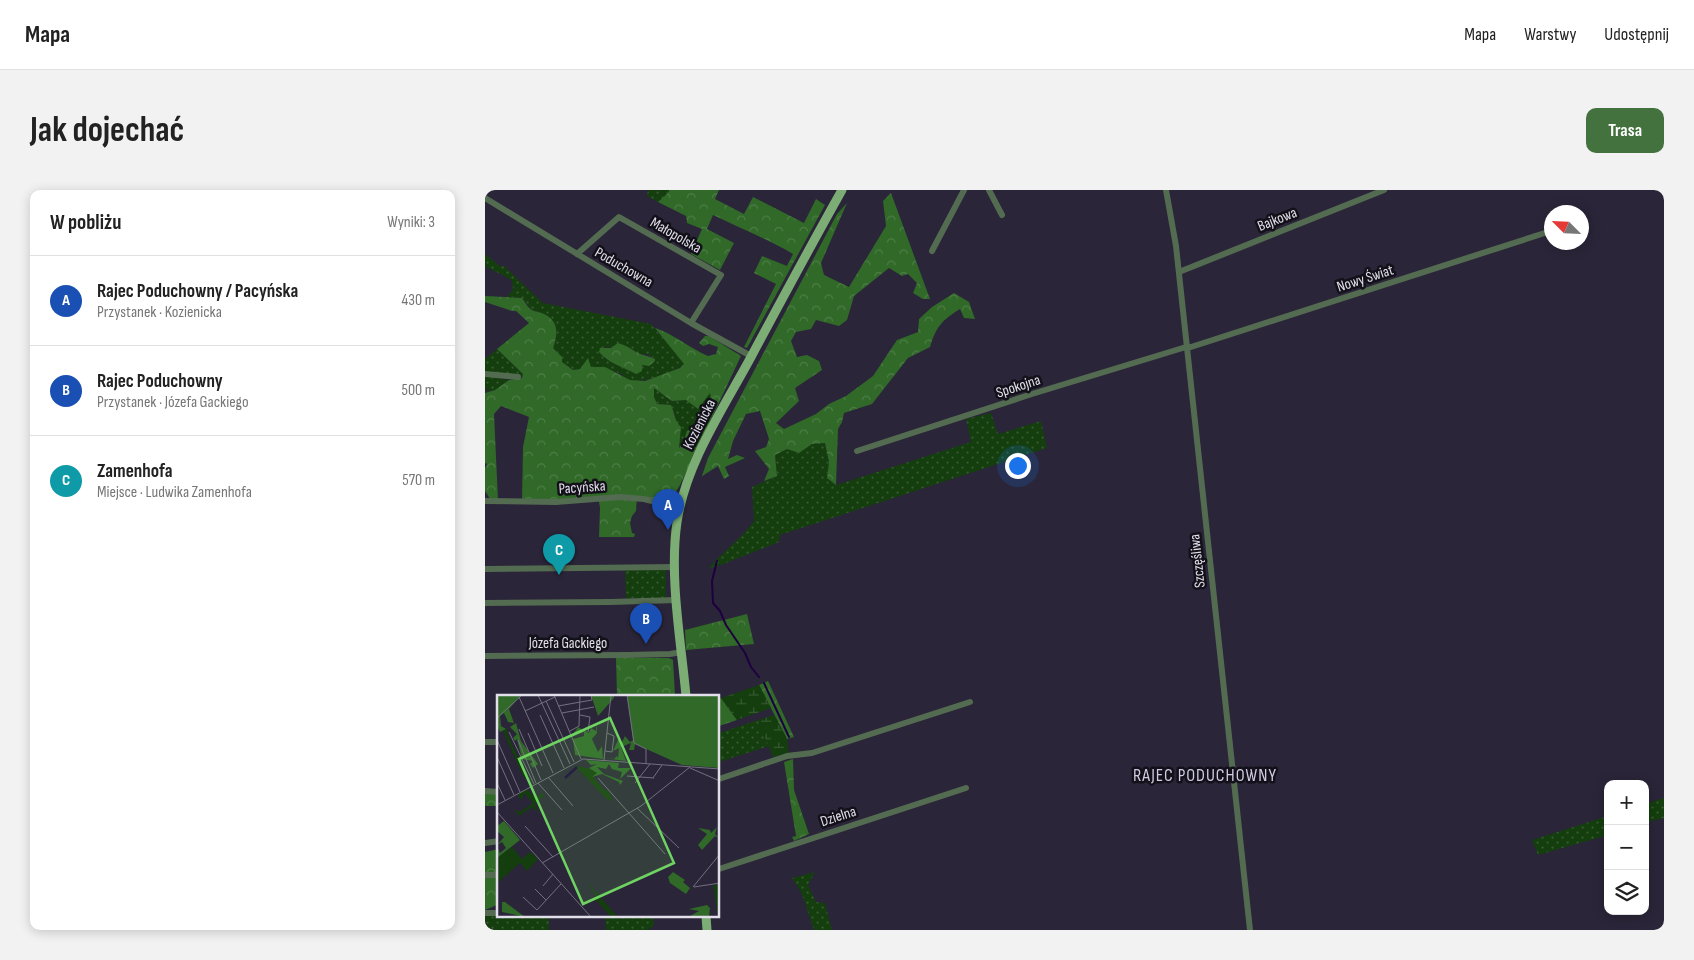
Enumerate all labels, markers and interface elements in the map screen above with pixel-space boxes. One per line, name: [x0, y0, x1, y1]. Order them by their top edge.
text: Mapa: [25, 20, 70, 49]
text: Mapa: [1464, 24, 1496, 45]
text: Warstwy: [1524, 24, 1576, 45]
text: Udostępnij: [1604, 24, 1669, 45]
button: Trasa: [1586, 108, 1664, 153]
text: Jak dojechać: [30, 109, 184, 152]
street label: Bajkowa: [1255, 203, 1300, 236]
north arrow: [1544, 205, 1589, 250]
text: W pobliżu: [50, 210, 121, 235]
text: Wyniki: 3: [387, 213, 435, 232]
street label: Małopolska: [647, 213, 705, 258]
street label: Poduchowna: [591, 243, 657, 292]
street label: Nowy Świat: [1334, 260, 1396, 297]
text: Rajec Poduchowny / Pacyńska: [97, 280, 298, 303]
text: A: [62, 291, 70, 310]
text: 430 m: [402, 291, 435, 310]
text: Przystanek · Kozienicka: [97, 303, 222, 322]
text: Rajec Poduchowny: [97, 370, 223, 393]
street label: Spokojna: [994, 370, 1043, 403]
text: B: [62, 381, 70, 400]
text: 500 m: [401, 381, 435, 400]
text: Przystanek · Józefa Gackiego: [97, 393, 249, 412]
street label: Kozienicka: [679, 396, 720, 452]
your location: [1005, 453, 1031, 479]
text: Zamenhofa: [97, 460, 172, 483]
text: C: [62, 471, 70, 490]
text: 570 m: [402, 471, 435, 490]
street label: Pacyńska: [558, 476, 606, 499]
text: Miejsce · Ludwika Zamenhofa: [97, 483, 252, 502]
pin: A: [652, 489, 684, 530]
street label: Szczęśliwa: [1185, 533, 1210, 589]
pin: C: [543, 534, 575, 575]
pin: B: [630, 603, 662, 644]
street label: Józefa Gackiego: [528, 634, 607, 653]
inset map: [497, 695, 720, 918]
district label: RAJEC PODUCHOWNY: [1133, 765, 1277, 786]
map controls: [1604, 780, 1649, 915]
button: +: [1604, 780, 1649, 825]
street label: Dzielna: [818, 802, 859, 831]
button: −: [1604, 825, 1649, 870]
button: layers: [1604, 870, 1649, 915]

